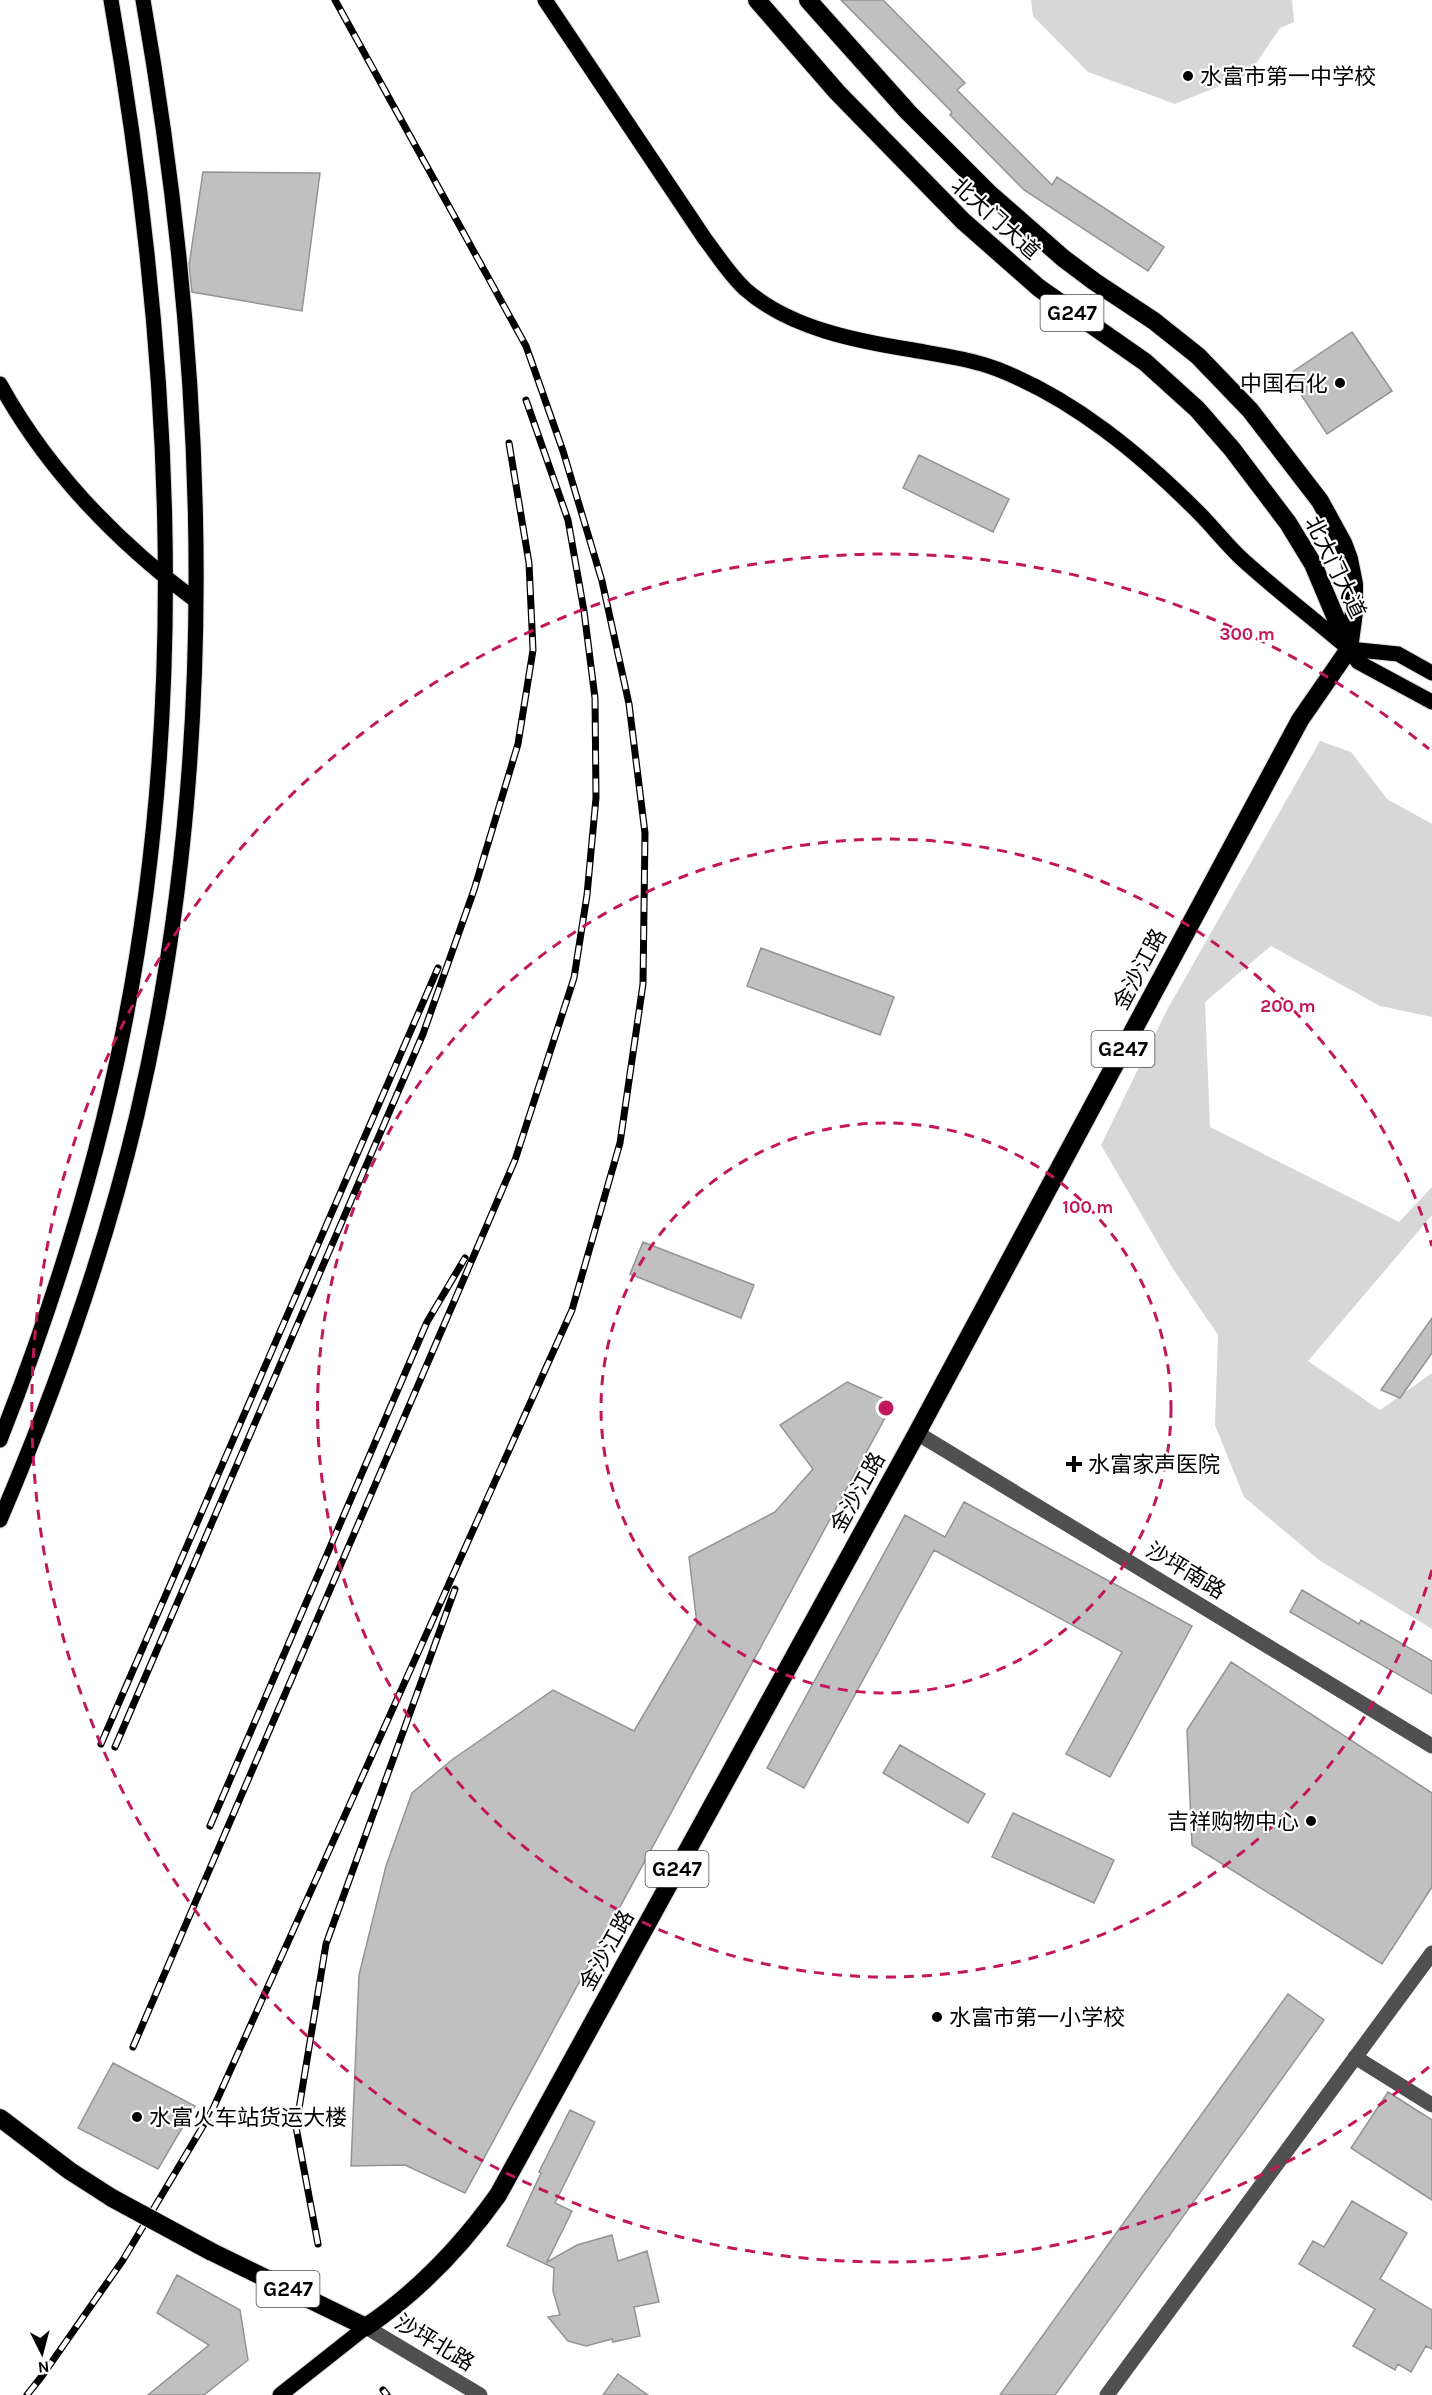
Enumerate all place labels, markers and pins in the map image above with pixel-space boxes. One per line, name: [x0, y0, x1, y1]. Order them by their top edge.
place label: 水富市第一中学校: [1200, 64, 1376, 90]
marker: 水富市第一中学校: [1181, 69, 1195, 83]
place label: 中国石化: [1240, 371, 1328, 397]
marker: 中国石化: [1333, 376, 1347, 390]
centre of rings: [876, 1398, 896, 1418]
place label: 水富家声医院: [1088, 1452, 1220, 1478]
marker: 水富家声医院: [1065, 1455, 1083, 1473]
place label: 吉祥购物中心: [1167, 1809, 1299, 1835]
marker: 吉祥购物中心: [1304, 1814, 1318, 1828]
place label: 水富市第一小学校: [949, 2005, 1125, 2031]
marker: 水富市第一小学校: [930, 2010, 944, 2024]
place label: 水富火车站货运大楼: [149, 2105, 347, 2131]
marker: 水富火车站货运大楼: [130, 2110, 144, 2124]

